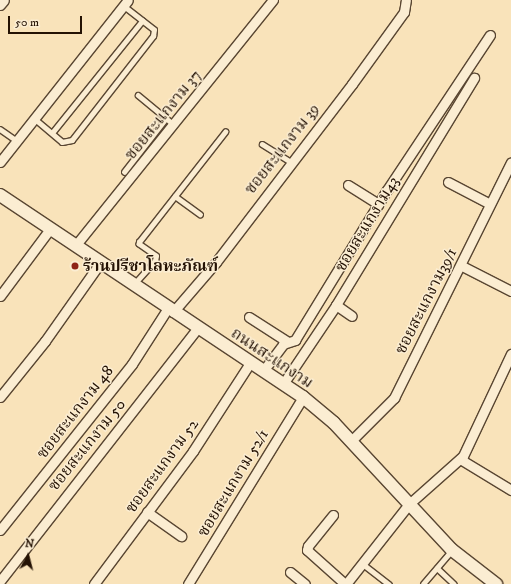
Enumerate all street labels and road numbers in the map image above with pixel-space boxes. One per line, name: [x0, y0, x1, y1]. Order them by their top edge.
street label: ซอยสะแกงาม 37: [121, 66, 205, 164]
street label: ซอยสะแกงาม 39: [241, 100, 323, 198]
street label: ซอยสะแกงาม43: [331, 173, 403, 275]
street label: ซอยสะแกงาม39/1: [391, 245, 461, 357]
street label: ถนนสะแกงาม: [227, 324, 317, 392]
street label: ซอยสะแกงาม 48: [33, 361, 117, 463]
street label: ซอยสะแกงาม 50: [44, 395, 130, 495]
street label: ซอยสะแกงาม 52: [121, 415, 203, 517]
street label: ซอยสะแกงาม 52/1: [193, 426, 273, 540]

